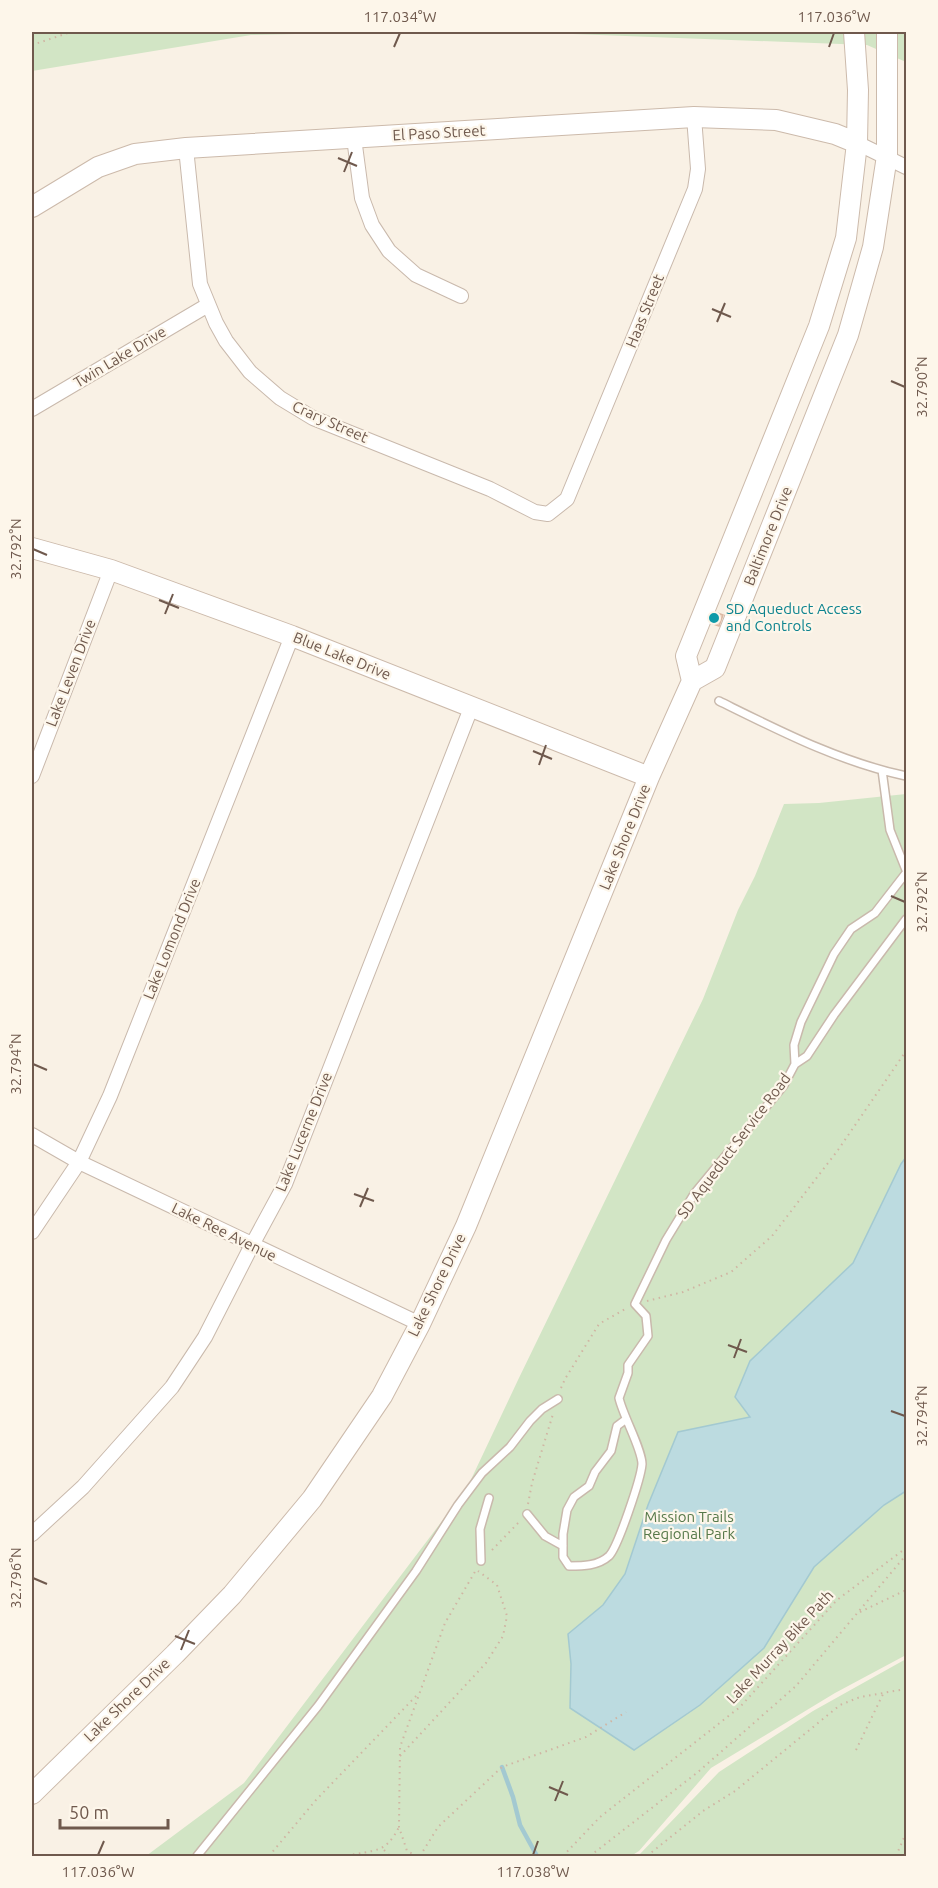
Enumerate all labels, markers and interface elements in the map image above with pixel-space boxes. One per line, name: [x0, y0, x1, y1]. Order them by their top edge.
text: 117.034°W: [363, 8, 437, 25]
text: 117.036°W: [797, 8, 871, 25]
street label: El Paso Street: [392, 122, 486, 143]
street label: Haas Street: [622, 272, 667, 350]
street label: Twin Lake Drive: [71, 322, 169, 391]
text: 32.790°N: [913, 356, 930, 418]
street label: Crary Street: [290, 397, 371, 446]
street label: Baltimore Drive: [740, 484, 795, 588]
text: 32.792°N: [7, 518, 24, 580]
place label: SD Aqueduct Access and Controls: [726, 600, 862, 634]
marker: SD Aqueduct Access and Controls: [707, 611, 721, 625]
street label: Lake Leven Drive: [42, 617, 99, 729]
street label: Blue Lake Drive: [291, 628, 393, 683]
street label: Lake Shore Drive: [596, 781, 653, 892]
text: 32.792°N: [913, 871, 930, 933]
street label: Lake Lomond Drive: [140, 876, 204, 1002]
text: 32.794°N: [7, 1033, 24, 1095]
street label: Lake Lucerne Drive: [272, 1070, 335, 1194]
street label: SD Aqueduct Service Road: [673, 1070, 794, 1222]
street label: Lake Ree Avenue: [169, 1199, 279, 1264]
street label: Lake Shore Drive: [404, 1231, 469, 1339]
text: 32.794°N: [913, 1385, 930, 1447]
park label: Mission Trails Regional Park: [643, 1508, 735, 1542]
text: 32.796°N: [7, 1547, 24, 1609]
street label: Lake Murray Bike Path: [723, 1586, 837, 1707]
street label: Lake Shore Drive: [80, 1654, 173, 1745]
scale bar: [60, 1792, 168, 1830]
text: 50 m: [69, 1802, 109, 1822]
text: 117.036°W: [61, 1863, 135, 1880]
text: 117.038°W: [496, 1863, 570, 1880]

